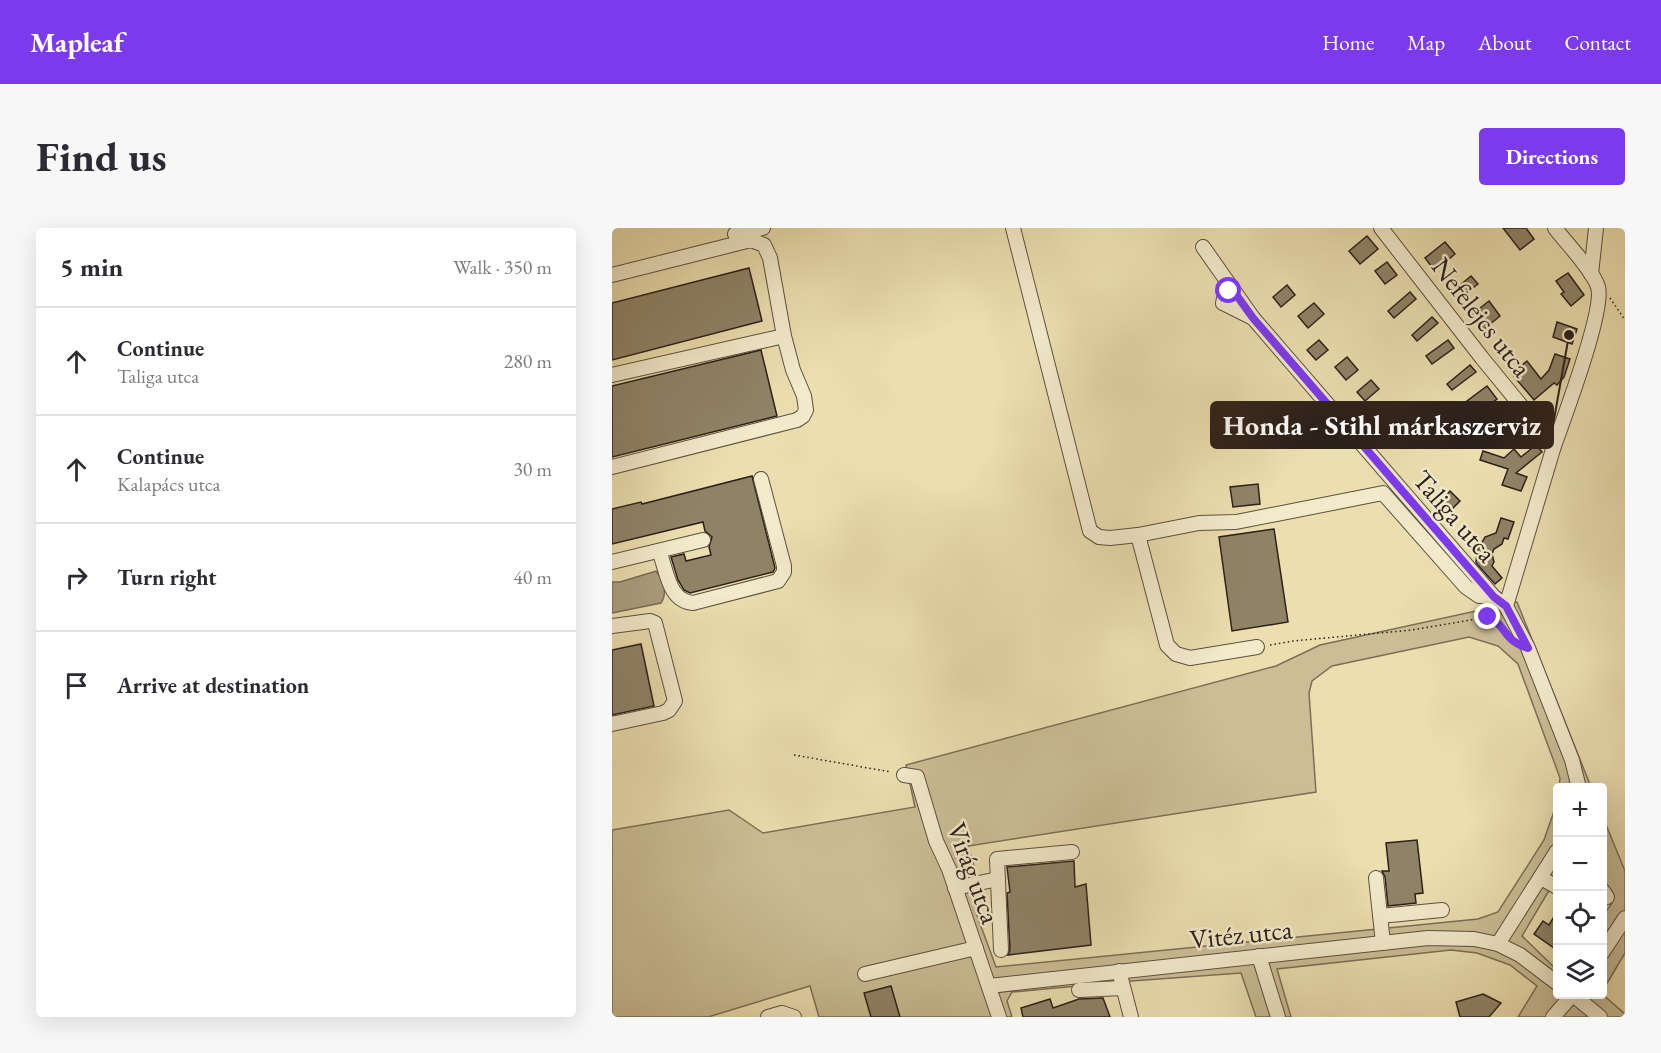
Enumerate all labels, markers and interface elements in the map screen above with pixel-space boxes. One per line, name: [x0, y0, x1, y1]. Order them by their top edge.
text: Mapleaf: [30, 24, 124, 60]
text: Home: [1322, 29, 1374, 56]
text: Map: [1407, 29, 1445, 56]
text: About: [1478, 29, 1531, 56]
text: Contact: [1564, 29, 1631, 56]
button: Directions: [1479, 128, 1625, 185]
text: Find us: [36, 129, 167, 184]
text: 5 min: [60, 250, 123, 284]
street label: Nefelejcs utca: [1424, 250, 1540, 384]
text: Walk · 350 m: [453, 254, 552, 280]
route start: [1215, 277, 1241, 303]
text: Continue: [117, 334, 204, 363]
icon: ahead: [60, 345, 93, 378]
text: 280 m: [504, 348, 552, 374]
text: Taliga utca: [117, 363, 199, 389]
callout: Honda - Stihl márkaszerviz: [1211, 402, 1553, 448]
text: Honda - Stihl márkaszerviz: [1223, 407, 1541, 443]
text: Continue: [117, 442, 204, 471]
icon: ahead: [60, 453, 93, 486]
text: 30 m: [513, 456, 552, 482]
street label: Taliga utca: [1405, 463, 1505, 570]
text: Kalapács utca: [117, 471, 221, 497]
icon: right: [60, 561, 93, 594]
text: Turn right: [117, 563, 216, 592]
text: 40 m: [513, 564, 552, 590]
route end: [1474, 603, 1500, 629]
icon: arrive: [60, 669, 93, 702]
text: Arrive at destination: [117, 671, 309, 700]
map controls: [1553, 783, 1607, 999]
button: +: [1553, 783, 1607, 837]
street label: Virág utca: [940, 818, 1009, 929]
button: −: [1553, 837, 1607, 891]
button: locate: [1553, 891, 1607, 945]
street label: Vitéz utca: [1188, 911, 1294, 957]
button: layers: [1553, 945, 1607, 999]

